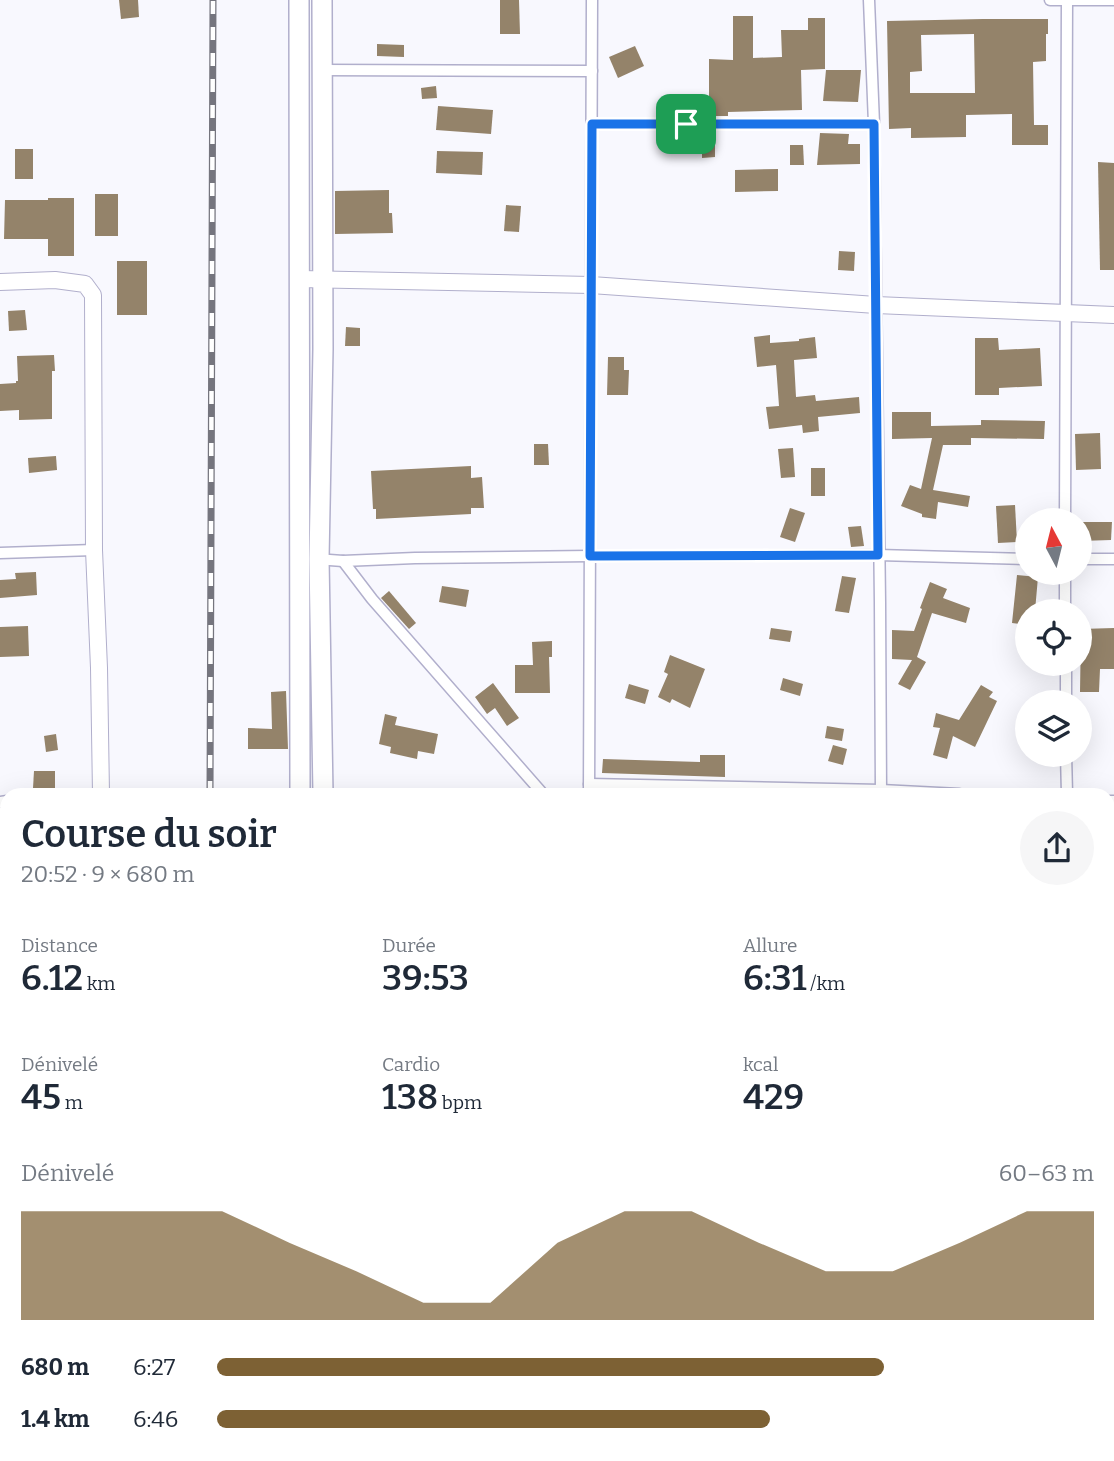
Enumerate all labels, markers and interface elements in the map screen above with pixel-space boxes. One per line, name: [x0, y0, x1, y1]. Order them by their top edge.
pin: [656, 94, 716, 154]
icon: arrive: [667, 105, 705, 143]
north arrow: [1015, 508, 1092, 584]
map controls: [1015, 508, 1092, 767]
button: locate: [1015, 599, 1092, 676]
button: layers: [1015, 690, 1092, 767]
text: Course du soir: [21, 811, 277, 857]
button: share: [1020, 811, 1094, 885]
text: 20:52 · 9 × 680 m: [21, 860, 195, 888]
text: Distance: [21, 934, 98, 957]
text: Durée: [382, 934, 436, 957]
text: Allure: [743, 934, 797, 957]
text: 6.12: [21, 957, 83, 999]
text: 39:53: [382, 957, 469, 999]
text: 6:31: [743, 957, 806, 999]
text: km: [83, 972, 115, 995]
text: /km: [806, 972, 845, 995]
text: Dénivelé: [21, 1053, 98, 1076]
text: Cardio: [382, 1053, 440, 1076]
text: kcal: [743, 1053, 778, 1076]
text: 45: [21, 1076, 61, 1118]
text: 138: [382, 1076, 438, 1118]
text: 429: [743, 1076, 804, 1118]
text: m: [61, 1091, 83, 1114]
text: bpm: [438, 1091, 482, 1114]
text: Dénivelé: [21, 1159, 114, 1187]
text: 60–63 m: [999, 1159, 1094, 1187]
text: 680 m: [21, 1353, 89, 1381]
text: 6:27: [133, 1353, 175, 1381]
text: 1.4 km: [21, 1405, 89, 1433]
text: 6:46: [133, 1405, 178, 1433]

